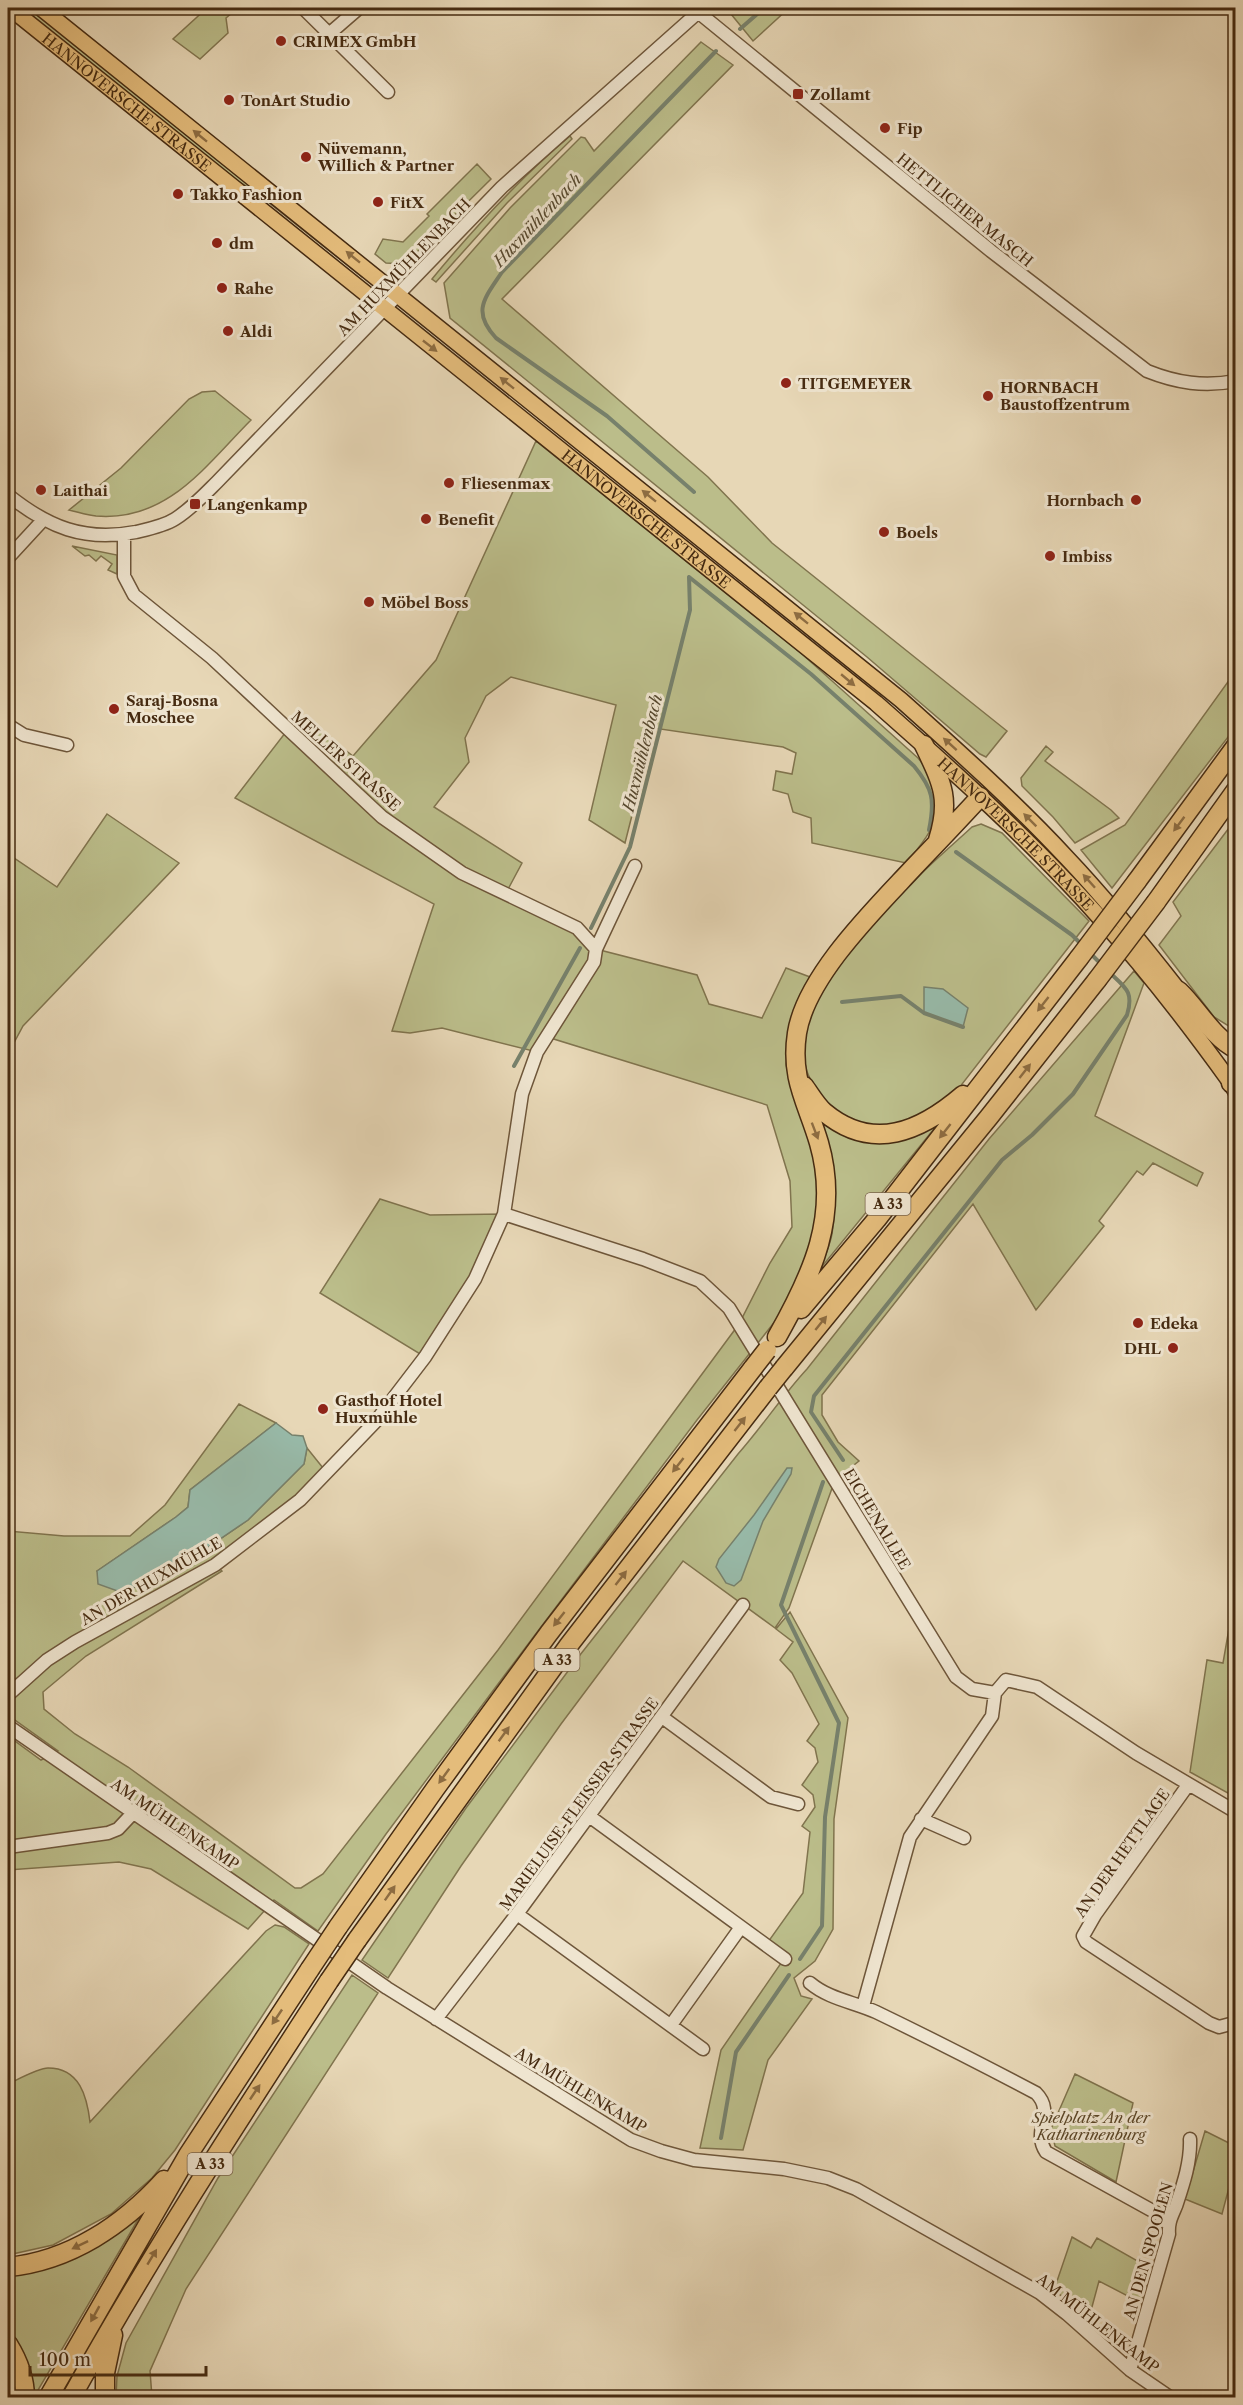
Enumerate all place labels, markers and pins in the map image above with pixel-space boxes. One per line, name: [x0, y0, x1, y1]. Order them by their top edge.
place label: CRIMEX GmbH: [293, 32, 417, 51]
marker: CRIMEX GmbH: [274, 34, 288, 48]
place label: Zollamt: [810, 85, 871, 104]
marker: Zollamt: [791, 87, 805, 101]
place label: TonArt Studio: [241, 91, 350, 110]
marker: TonArt Studio: [222, 93, 236, 107]
place label: Fip: [897, 119, 923, 138]
marker: Fip: [878, 121, 892, 135]
place label: Nüvemann, Willich & Partner: [317, 139, 455, 175]
marker: Nüvemann, Willich & Partner: [299, 150, 313, 164]
place label: Takko Fashion: [190, 185, 303, 204]
marker: Takko Fashion: [171, 187, 185, 201]
place label: FitX: [390, 193, 425, 212]
marker: FitX: [371, 195, 385, 209]
place label: dm: [229, 234, 254, 253]
marker: dm: [210, 236, 224, 250]
place label: Rahe: [234, 279, 274, 298]
marker: Rahe: [215, 281, 229, 295]
place label: Aldi: [239, 322, 273, 341]
marker: Aldi: [221, 324, 235, 338]
place label: TITGEMEYER: [798, 374, 913, 393]
marker: TITGEMEYER: [779, 376, 793, 390]
place label: HORNBACH Baustoffzentrum: [1000, 378, 1130, 414]
marker: HORNBACH Baustoffzentrum: [981, 389, 995, 403]
place label: Fliesenmax: [461, 474, 551, 493]
marker: Fliesenmax: [442, 476, 456, 490]
place label: Laithai: [53, 481, 108, 500]
marker: Laithai: [34, 483, 48, 497]
place label: Hornbach: [1046, 491, 1125, 510]
marker: Hornbach: [1129, 493, 1143, 507]
place label: Langenkamp: [207, 495, 308, 514]
marker: Langenkamp: [188, 497, 202, 511]
place label: Benefit: [438, 510, 494, 529]
marker: Benefit: [419, 512, 433, 526]
place label: Boels: [896, 523, 938, 542]
marker: Boels: [877, 525, 891, 539]
place label: Imbiss: [1062, 547, 1112, 566]
marker: Imbiss: [1043, 549, 1057, 563]
place label: Möbel Boss: [381, 593, 469, 612]
marker: Möbel Boss: [362, 595, 376, 609]
place label: Saraj-Bosna Moschee: [126, 691, 218, 727]
marker: Saraj-Bosna Moschee: [107, 702, 121, 716]
place label: Edeka: [1150, 1314, 1199, 1333]
marker: Edeka: [1131, 1316, 1145, 1330]
place label: DHL: [1124, 1339, 1162, 1358]
marker: DHL: [1166, 1341, 1180, 1355]
place label: Gasthof Hotel Huxmühle: [335, 1391, 442, 1427]
marker: Gasthof Hotel Huxmühle: [316, 1402, 330, 1416]

